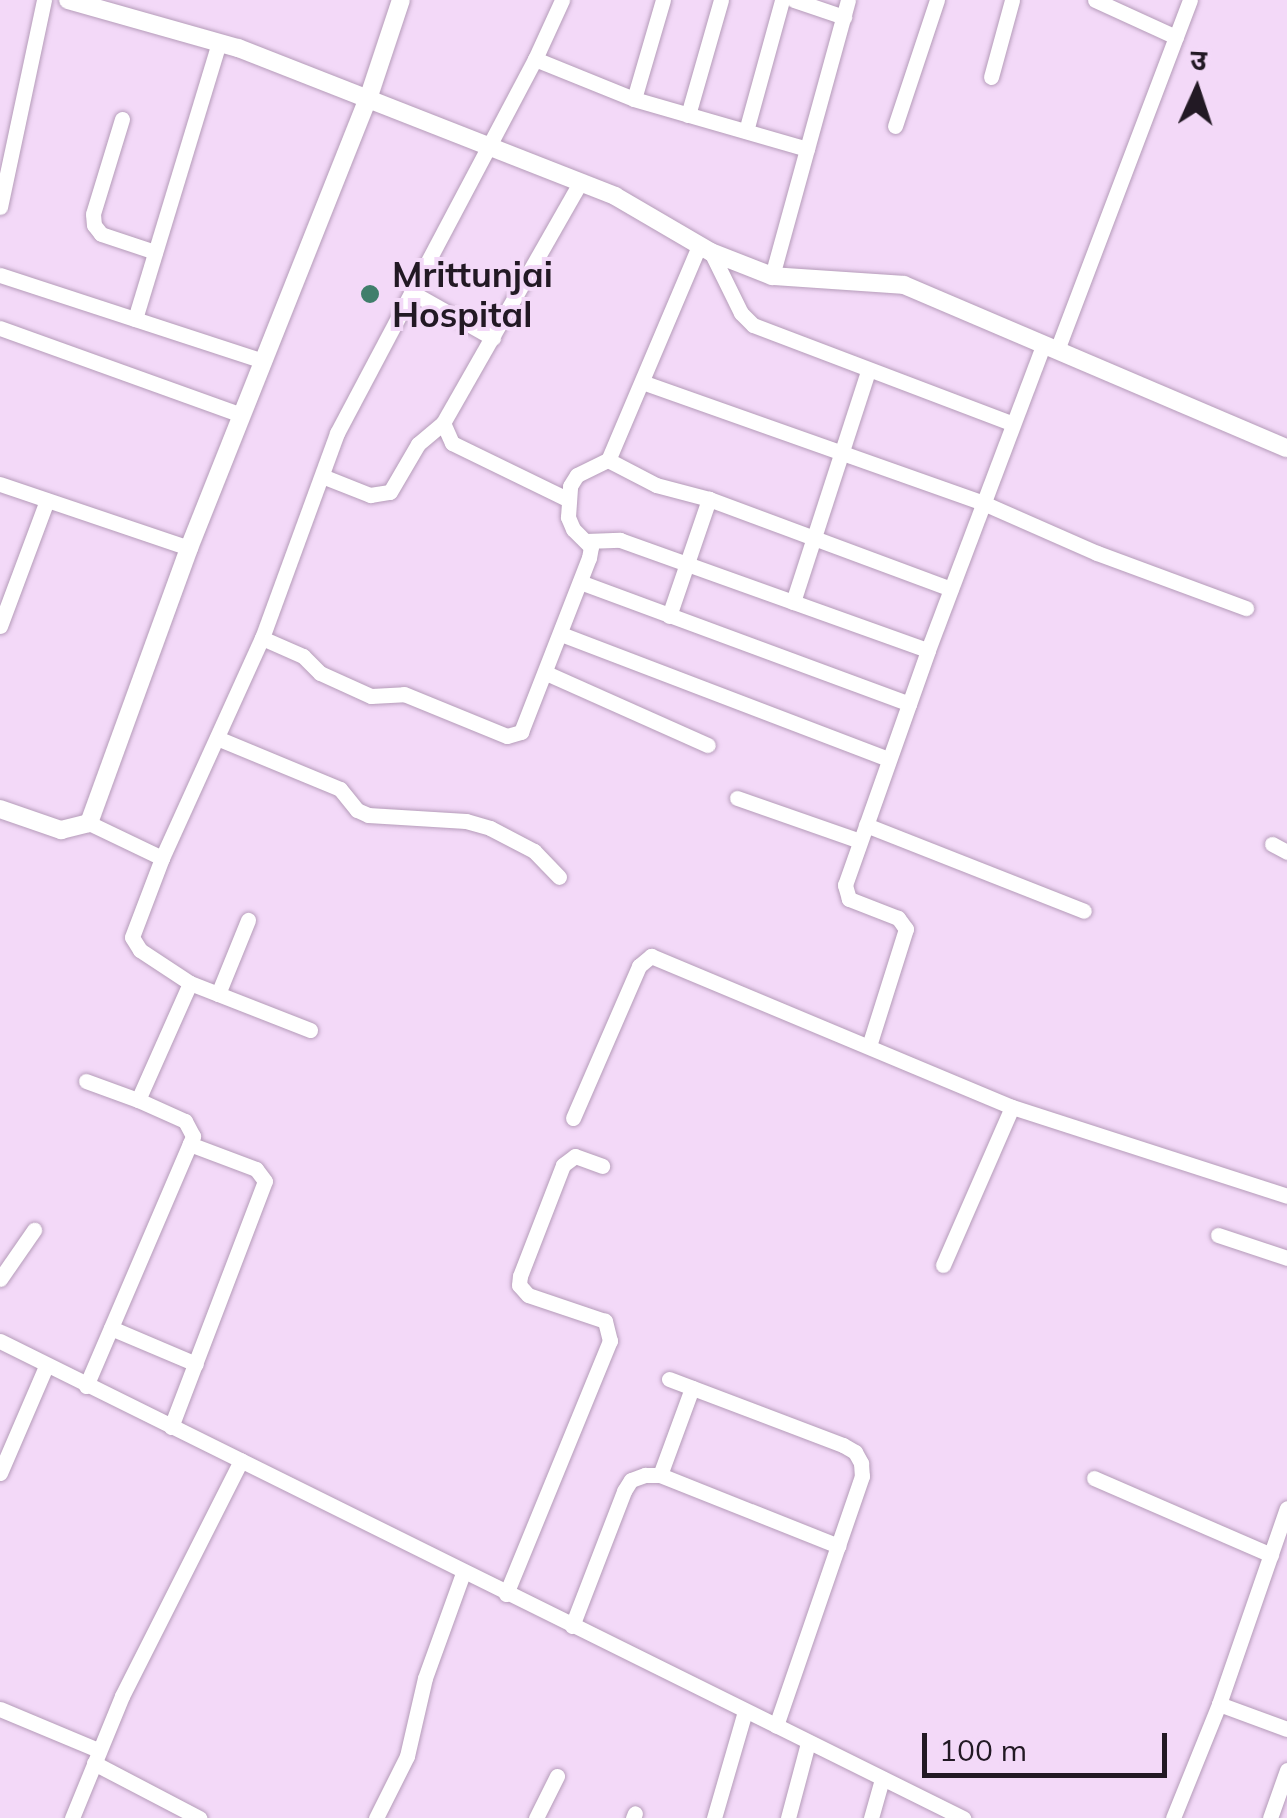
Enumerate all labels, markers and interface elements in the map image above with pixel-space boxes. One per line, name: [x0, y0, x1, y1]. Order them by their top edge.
north arrow: [1147, 40, 1247, 140]
text: उ: [1189, 42, 1208, 77]
place label: Mrittunjai Hospital: [392, 253, 553, 335]
marker: Mrittunjai Hospital: [357, 281, 383, 307]
scale bar: [927, 1713, 1172, 1775]
text: 100 m: [939, 1731, 1027, 1769]

